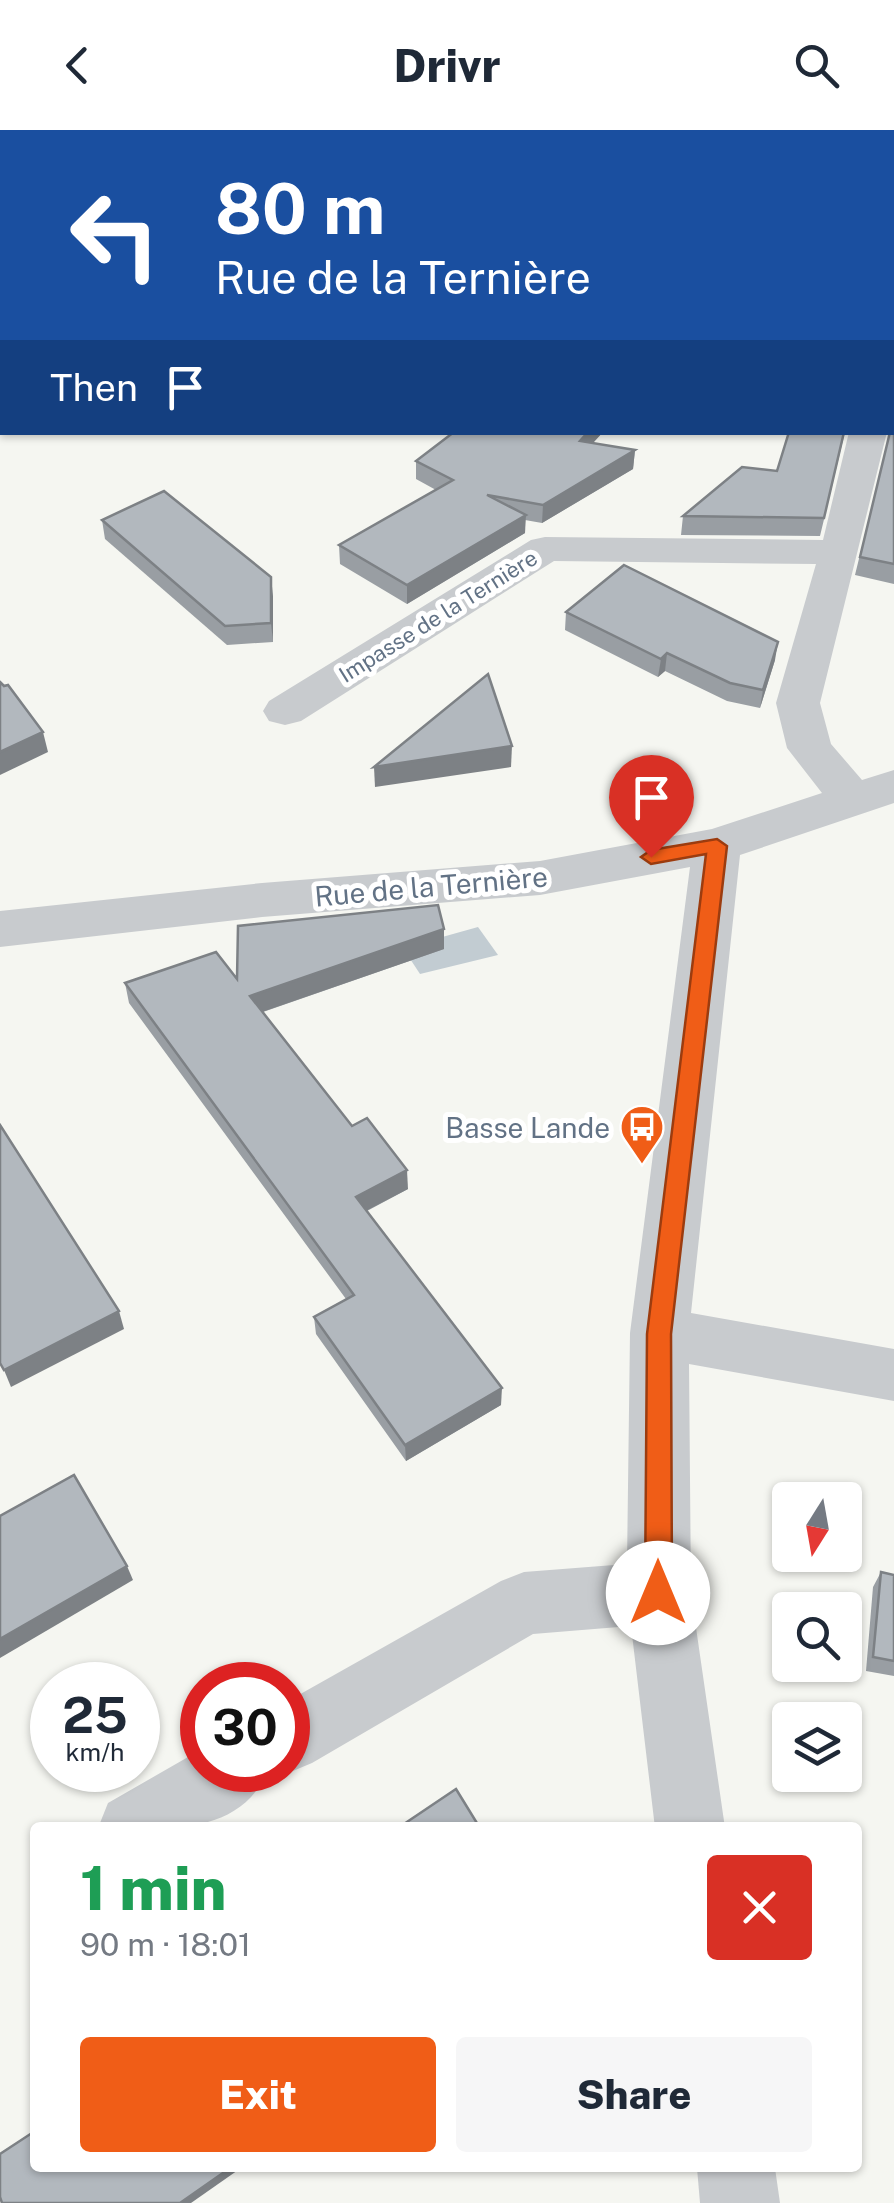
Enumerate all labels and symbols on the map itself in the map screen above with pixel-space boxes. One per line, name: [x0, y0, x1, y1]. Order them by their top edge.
street label: Impasse de la Ternière: [334, 544, 542, 688]
pin: [609, 755, 694, 858]
street label: Rue de la Ternière: [313, 859, 549, 913]
bus stop icon: Basse Lande: [619, 1104, 665, 1165]
place label: Basse Lande: [445, 1111, 610, 1144]
north arrow: [772, 1482, 862, 1572]
position arrow: [606, 1541, 710, 1645]
speed limit sign: 30: [180, 1662, 310, 1792]

